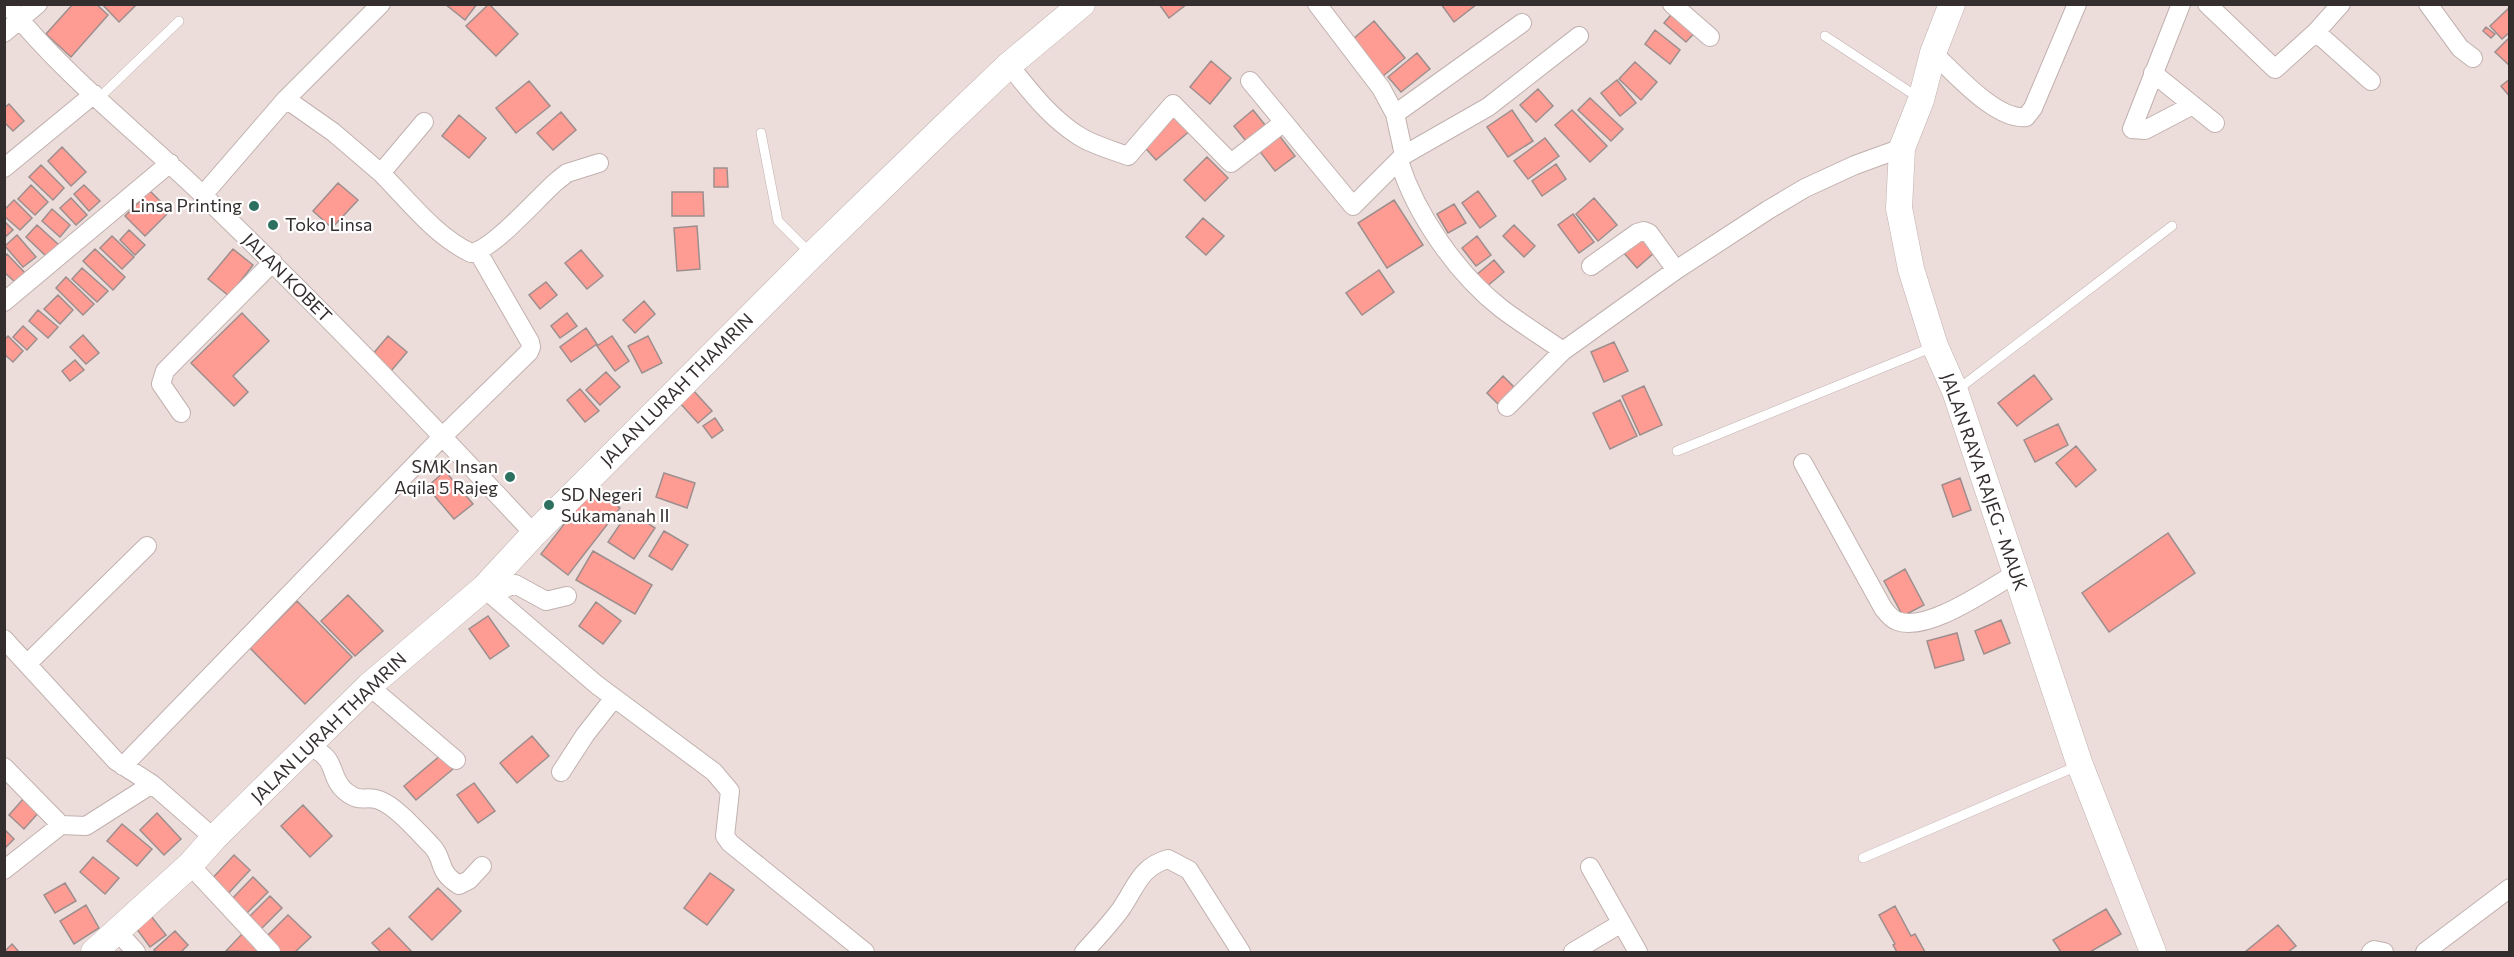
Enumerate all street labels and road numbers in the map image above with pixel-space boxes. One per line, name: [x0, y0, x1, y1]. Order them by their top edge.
street label: JALAN KOBET: [238, 228, 337, 327]
street label: JALAN LURAH THAMRIN: [595, 308, 757, 470]
street label: JALAN RAYA RAJEG - MAUK: [1937, 370, 2033, 593]
street label: JALAN LURAH THAMRIN: [246, 647, 411, 807]

